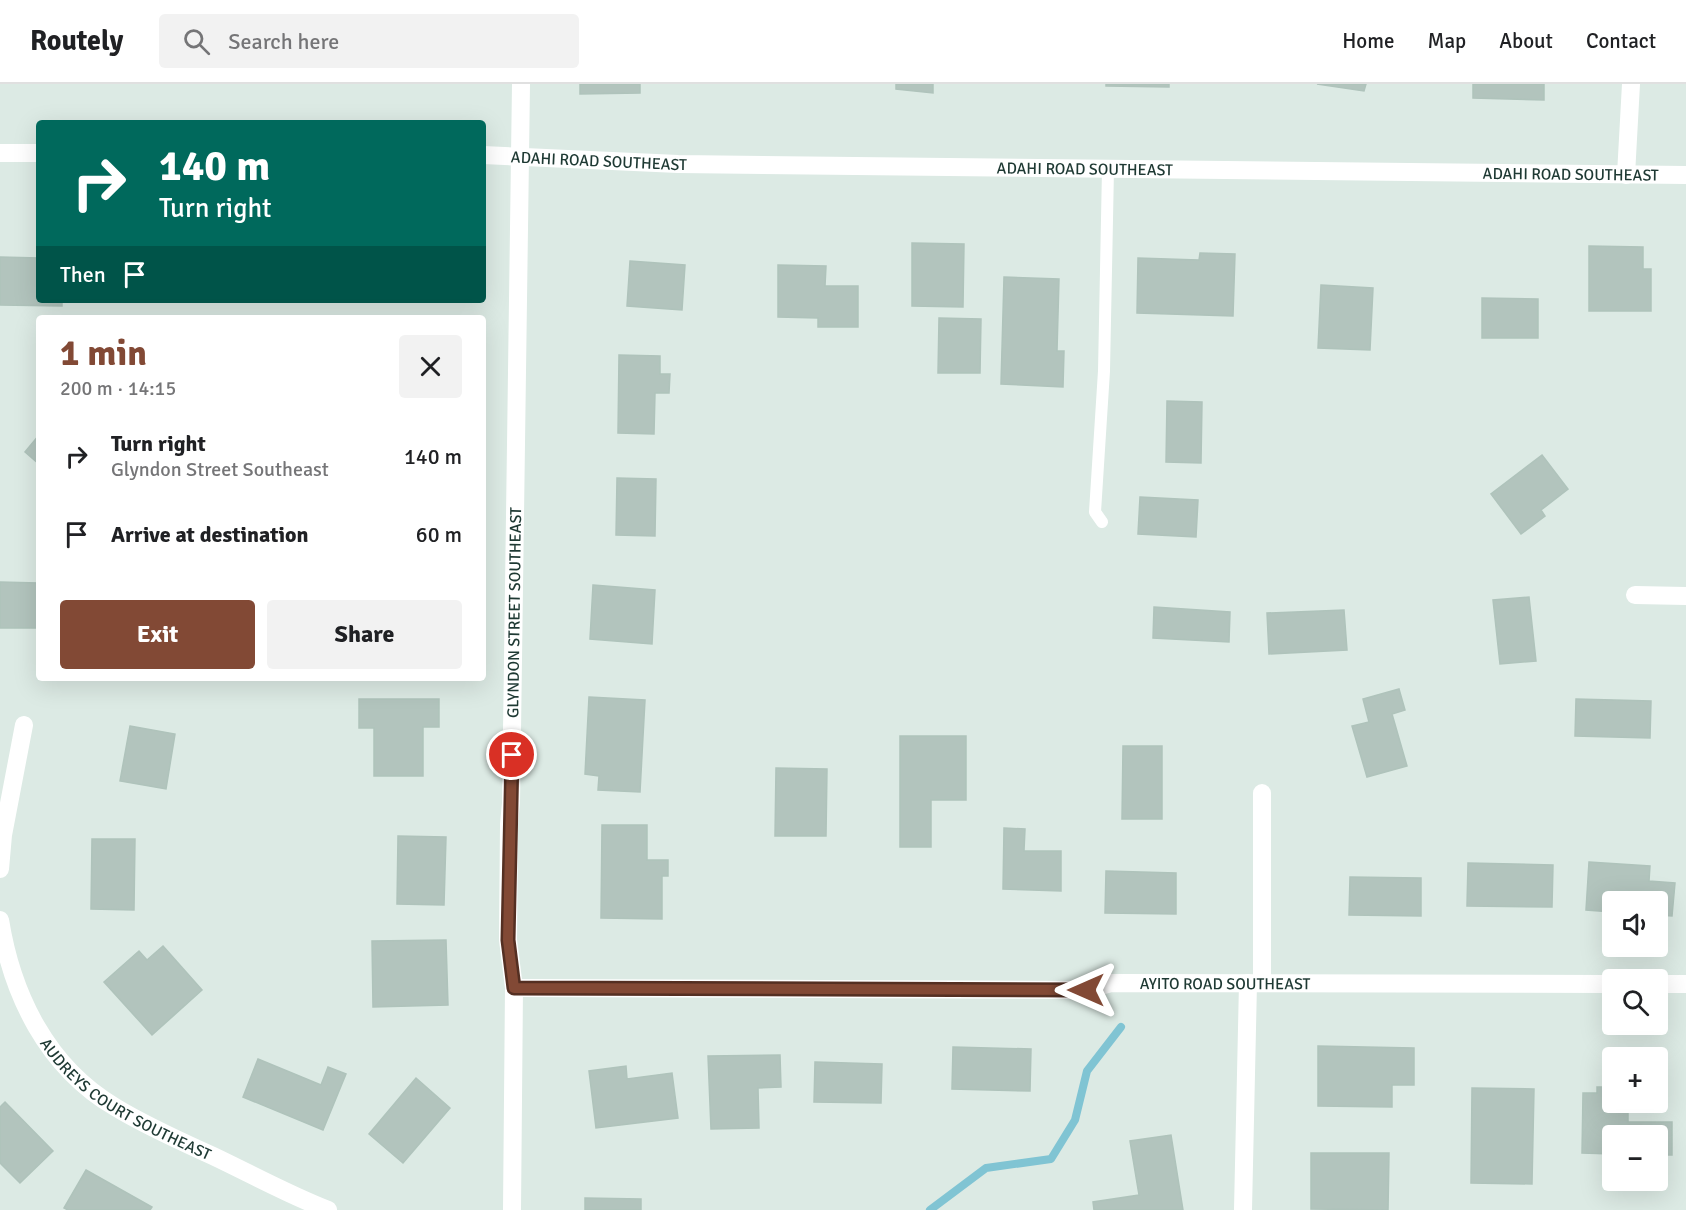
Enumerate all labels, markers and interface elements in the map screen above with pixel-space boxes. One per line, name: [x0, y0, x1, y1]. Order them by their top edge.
search box: [159, 14, 579, 68]
text: Routely: [30, 24, 123, 58]
icon: search: [180, 25, 213, 58]
text: Search here: [228, 28, 339, 55]
text: Home: [1342, 28, 1395, 54]
text: Map: [1428, 28, 1466, 54]
text: About: [1499, 28, 1553, 54]
text: Contact: [1586, 28, 1656, 54]
text: 140 m: [159, 141, 270, 192]
icon: right: [60, 144, 138, 222]
street label: ADAHI ROAD SOUTHEAST: [510, 147, 687, 175]
street label: ADAHI ROAD SOUTHEAST: [997, 158, 1173, 180]
street label: ADAHI ROAD SOUTHEAST: [1483, 164, 1659, 186]
text: Turn right: [159, 192, 272, 225]
icon: arrive: [118, 258, 151, 291]
text: Then: [60, 261, 106, 288]
text: 1 min: [60, 331, 147, 376]
button: close: [399, 335, 462, 398]
text: 200 m · 14:15: [60, 376, 176, 401]
text: Turn right: [111, 430, 206, 457]
icon: right: [60, 440, 93, 473]
text: 140 m: [404, 443, 462, 470]
text: Glyndon Street Southeast: [111, 457, 329, 482]
street label: GLYNDON STREET SOUTHEAST: [503, 507, 526, 718]
icon: arrive: [60, 518, 93, 551]
text: Arrive at destination: [111, 521, 308, 548]
text: 60 m: [416, 521, 462, 548]
button: Exit: [60, 600, 255, 669]
button: Share: [267, 600, 462, 669]
pin: [486, 729, 537, 780]
icon: arrive: [495, 738, 528, 771]
map controls: [1602, 891, 1668, 1191]
button: sound: [1602, 891, 1668, 957]
position arrow: [1054, 958, 1118, 1022]
button: search: [1602, 969, 1668, 1035]
street label: AYITO ROAD SOUTHEAST: [1140, 974, 1310, 994]
street label: AUDREYS COURT SOUTHEAST: [35, 1034, 214, 1165]
button: +: [1602, 1047, 1668, 1113]
button: −: [1602, 1125, 1668, 1191]

